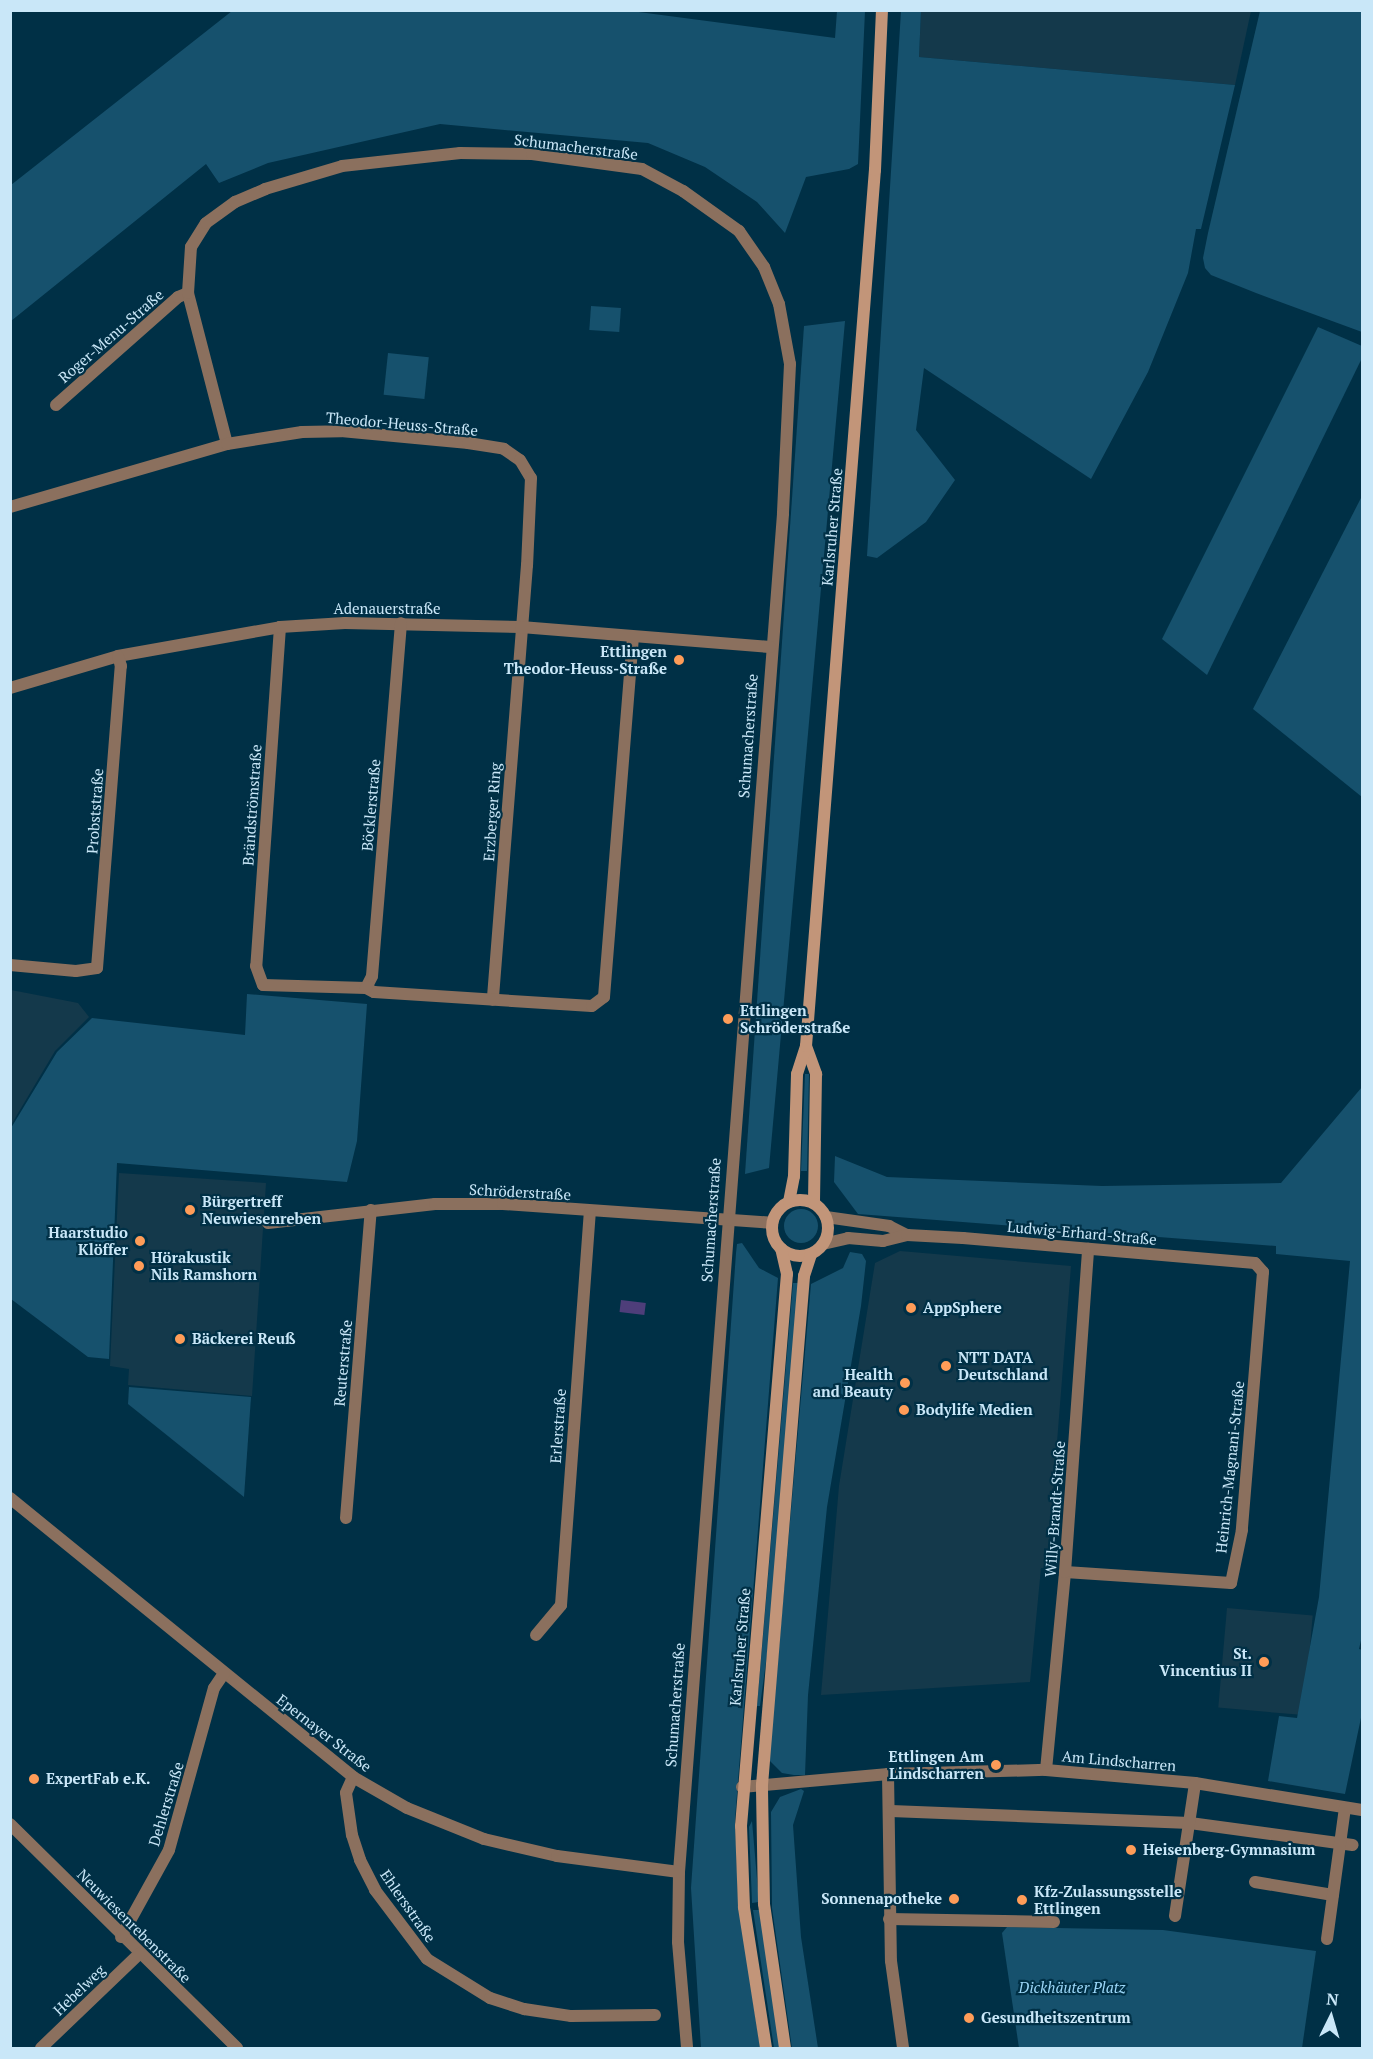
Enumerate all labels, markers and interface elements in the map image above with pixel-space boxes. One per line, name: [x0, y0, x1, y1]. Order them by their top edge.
street label: Schumacherstraße: [513, 130, 639, 164]
street label: Roger-Menu-Straße: [55, 286, 167, 386]
street label: Theodor-Heuss-Straße: [325, 408, 479, 440]
street label: Karlsruher Straße: [818, 467, 846, 587]
street label: Adenauerstraße: [333, 600, 441, 618]
place label: Ettlingen Theodor-Heuss-Straße: [504, 642, 667, 677]
marker: Ettlingen Theodor-Heuss-Straße: [672, 653, 686, 667]
street label: Schumacherstraße: [735, 673, 761, 799]
street label: Brändströmstraße: [239, 744, 265, 866]
street label: Böcklerstraße: [358, 758, 384, 852]
street label: Erzberger Ring: [480, 762, 504, 862]
street label: Probststraße: [83, 768, 107, 854]
place label: Ettlingen Schröderstraße: [740, 1001, 850, 1036]
marker: Ettlingen Schröderstraße: [721, 1012, 735, 1026]
street label: Schumacherstraße: [698, 1157, 724, 1283]
street label: Schröderstraße: [469, 1180, 571, 1204]
place label: Bürgertreff Neuwiesenreben: [202, 1192, 321, 1227]
marker: Bürgertreff Neuwiesenreben: [183, 1203, 197, 1217]
street label: Ludwig-Erhard-Straße: [1006, 1217, 1158, 1249]
place label: Haarstudio Klöffer: [48, 1223, 128, 1258]
marker: Haarstudio Klöffer: [133, 1234, 147, 1248]
place label: Hörakustik Nils Ramshorn: [151, 1248, 257, 1283]
marker: Hörakustik Nils Ramshorn: [132, 1259, 146, 1273]
place label: AppSphere: [923, 1299, 1002, 1317]
marker: AppSphere: [904, 1301, 918, 1315]
street label: Reuterstraße: [330, 1319, 356, 1407]
place label: Bäckerei Reuß: [192, 1330, 295, 1348]
marker: Bäckerei Reuß: [173, 1332, 187, 1346]
place label: NTT DATA Deutschland: [958, 1348, 1048, 1383]
marker: NTT DATA Deutschland: [939, 1359, 953, 1373]
place label: Health and Beauty: [813, 1365, 893, 1400]
marker: Health and Beauty: [898, 1376, 912, 1390]
street label: Heinrich-Magnani-Straße: [1212, 1380, 1248, 1554]
street label: Erlerstraße: [546, 1388, 570, 1464]
place label: Bodylife Medien: [916, 1401, 1033, 1419]
marker: Bodylife Medien: [897, 1403, 911, 1417]
street label: Willy-Brandt-Straße: [1041, 1440, 1069, 1578]
street label: Karlsruher Straße: [726, 1587, 754, 1707]
street label: Schumacherstraße: [662, 1642, 688, 1768]
place label: St. Vincentius II: [1159, 1644, 1252, 1679]
marker: St. Vincentius II: [1257, 1655, 1271, 1669]
street label: Epernayer Straße: [273, 1690, 375, 1776]
place label: Ettlingen Am Lindscharren: [888, 1747, 984, 1782]
street label: Am Lindscharren: [1061, 1747, 1177, 1775]
marker: Ettlingen Am Lindscharren: [989, 1758, 1003, 1772]
street label: Dehlerstraße: [145, 1760, 187, 1848]
place label: ExpertFab e.K.: [46, 1770, 151, 1788]
marker: ExpertFab e.K.: [27, 1772, 41, 1786]
place label: Heisenberg-Gymnasium: [1143, 1841, 1315, 1859]
marker: Heisenberg-Gymnasium: [1124, 1843, 1138, 1857]
street label: Neuwiesenrebenstraße: [73, 1865, 195, 1987]
street label: Ehlersstraße: [376, 1866, 440, 1946]
place label: Kfz-Zulassungsstelle Ettlingen: [1034, 1882, 1182, 1917]
place label: Sonnenapotheke: [821, 1890, 942, 1908]
marker: Sonnenapotheke: [947, 1892, 961, 1906]
marker: Kfz-Zulassungsstelle Ettlingen: [1015, 1893, 1029, 1907]
street label: Hebelweg: [49, 1961, 109, 2019]
park label: Dickhäuter Platz: [1019, 1979, 1125, 1997]
north arrow: [1301, 1987, 1361, 2047]
text: N: [1326, 1988, 1340, 2011]
place label: Gesundheitszentrum: [981, 2009, 1131, 2027]
marker: Gesundheitszentrum: [962, 2011, 976, 2025]

